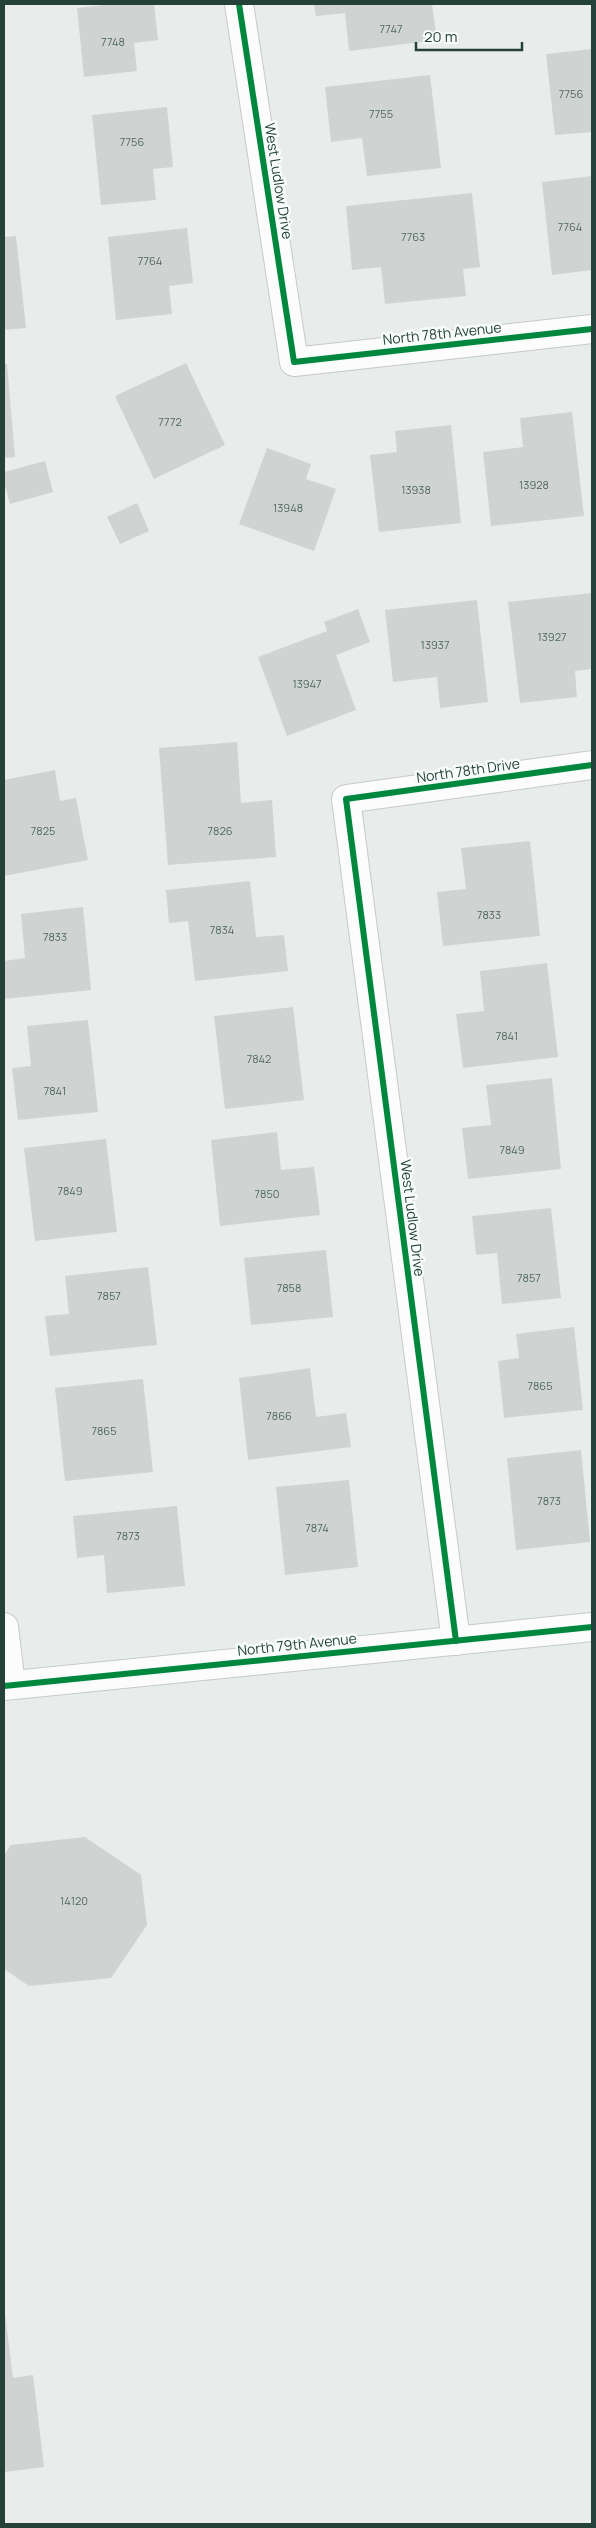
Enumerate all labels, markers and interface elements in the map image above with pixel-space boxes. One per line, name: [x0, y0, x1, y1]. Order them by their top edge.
scale bar: [416, 20, 522, 52]
house number: 7747: [380, 21, 402, 36]
text: 20 m: [424, 26, 457, 47]
house number: 7748: [101, 34, 125, 49]
house number: 7756: [559, 86, 583, 101]
house number: 7755: [369, 106, 393, 121]
street label: West Ludlow Drive: [260, 121, 298, 241]
house number: 7756: [120, 134, 144, 149]
house number: 7764: [558, 219, 582, 234]
house number: 7763: [401, 229, 425, 244]
house number: 7764: [138, 253, 162, 268]
street label: North 78th Avenue: [382, 317, 502, 349]
house number: 7772: [158, 414, 182, 429]
house number: 13928: [519, 477, 549, 492]
house number: 13938: [401, 482, 431, 497]
house number: 13948: [273, 500, 303, 515]
house number: 13927: [538, 629, 567, 644]
house number: 13937: [421, 637, 449, 652]
house number: 13947: [292, 676, 322, 691]
street label: North 78th Drive: [415, 753, 521, 787]
house number: 7825: [31, 823, 55, 838]
house number: 7826: [207, 823, 233, 838]
house number: 7833: [477, 907, 501, 922]
house number: 7834: [210, 922, 234, 937]
house number: 7833: [43, 929, 67, 944]
house number: 7841: [496, 1028, 518, 1043]
house number: 7842: [247, 1051, 271, 1066]
house number: 7841: [44, 1083, 66, 1098]
house number: 7849: [499, 1142, 525, 1157]
street label: West Ludlow Drive: [396, 1159, 430, 1277]
house number: 7849: [57, 1183, 83, 1198]
house number: 7850: [255, 1186, 279, 1201]
house number: 7857: [517, 1270, 541, 1285]
house number: 7858: [277, 1280, 301, 1295]
house number: 7857: [97, 1288, 121, 1303]
house number: 7865: [527, 1378, 553, 1393]
house number: 7866: [266, 1408, 292, 1423]
house number: 7865: [91, 1423, 117, 1438]
house number: 7873: [537, 1493, 561, 1508]
house number: 7874: [305, 1520, 329, 1535]
house number: 7873: [116, 1528, 140, 1543]
street label: North 79th Avenue: [236, 1628, 358, 1660]
house number: 14120: [60, 1893, 88, 1908]

